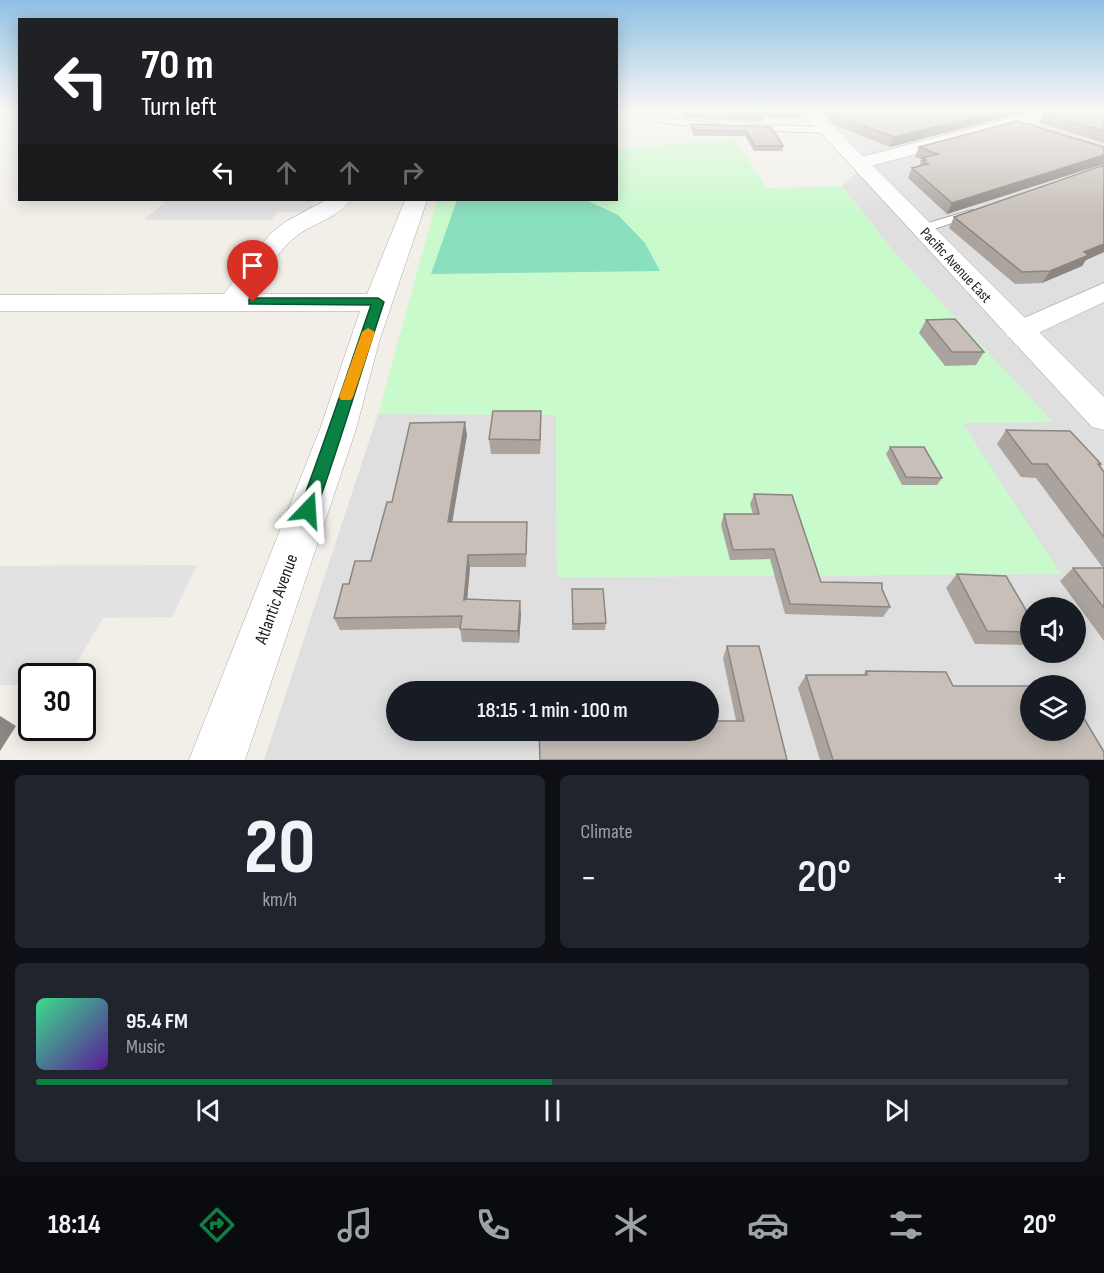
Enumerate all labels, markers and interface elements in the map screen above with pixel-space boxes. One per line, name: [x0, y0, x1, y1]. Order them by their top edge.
text: 70 m: [141, 40, 214, 91]
icon: left: [42, 42, 120, 120]
text: Turn left: [141, 91, 217, 123]
icon: left: [207, 156, 240, 189]
icon: ahead: [270, 156, 303, 189]
icon: ahead: [333, 156, 366, 189]
icon: right: [396, 156, 429, 189]
street label: Pacific Avenue East: [916, 224, 996, 307]
pin: [227, 240, 278, 302]
icon: arrive: [236, 249, 269, 282]
position arrow: [276, 478, 340, 542]
street label: Atlantic Avenue: [250, 551, 302, 648]
map controls: [1020, 597, 1086, 741]
button: sound: [1020, 597, 1086, 663]
speed limit sign: 30: [18, 663, 96, 741]
button: layers: [1020, 675, 1086, 741]
text: 18:15 · 1 min · 100 m: [477, 697, 628, 724]
text: 20: [244, 802, 315, 895]
text: Climate: [581, 820, 633, 844]
text: 20°: [797, 850, 851, 905]
text: −: [581, 858, 597, 898]
text: +: [1052, 858, 1068, 898]
text: km/h: [262, 888, 297, 912]
text: 95.4 FM: [126, 1008, 188, 1035]
text: Music: [126, 1035, 165, 1059]
icon: previous: [192, 1094, 225, 1127]
icon: pause: [536, 1094, 569, 1127]
icon: next: [880, 1094, 913, 1127]
icon: directions: [196, 1204, 238, 1246]
icon: music: [334, 1204, 376, 1246]
icon: phone: [472, 1204, 514, 1246]
icon: climate: [610, 1204, 652, 1246]
icon: car: [747, 1204, 789, 1246]
icon: filters: [885, 1204, 927, 1246]
text: 18:14: [48, 1209, 101, 1241]
text: 20°: [1023, 1209, 1056, 1241]

